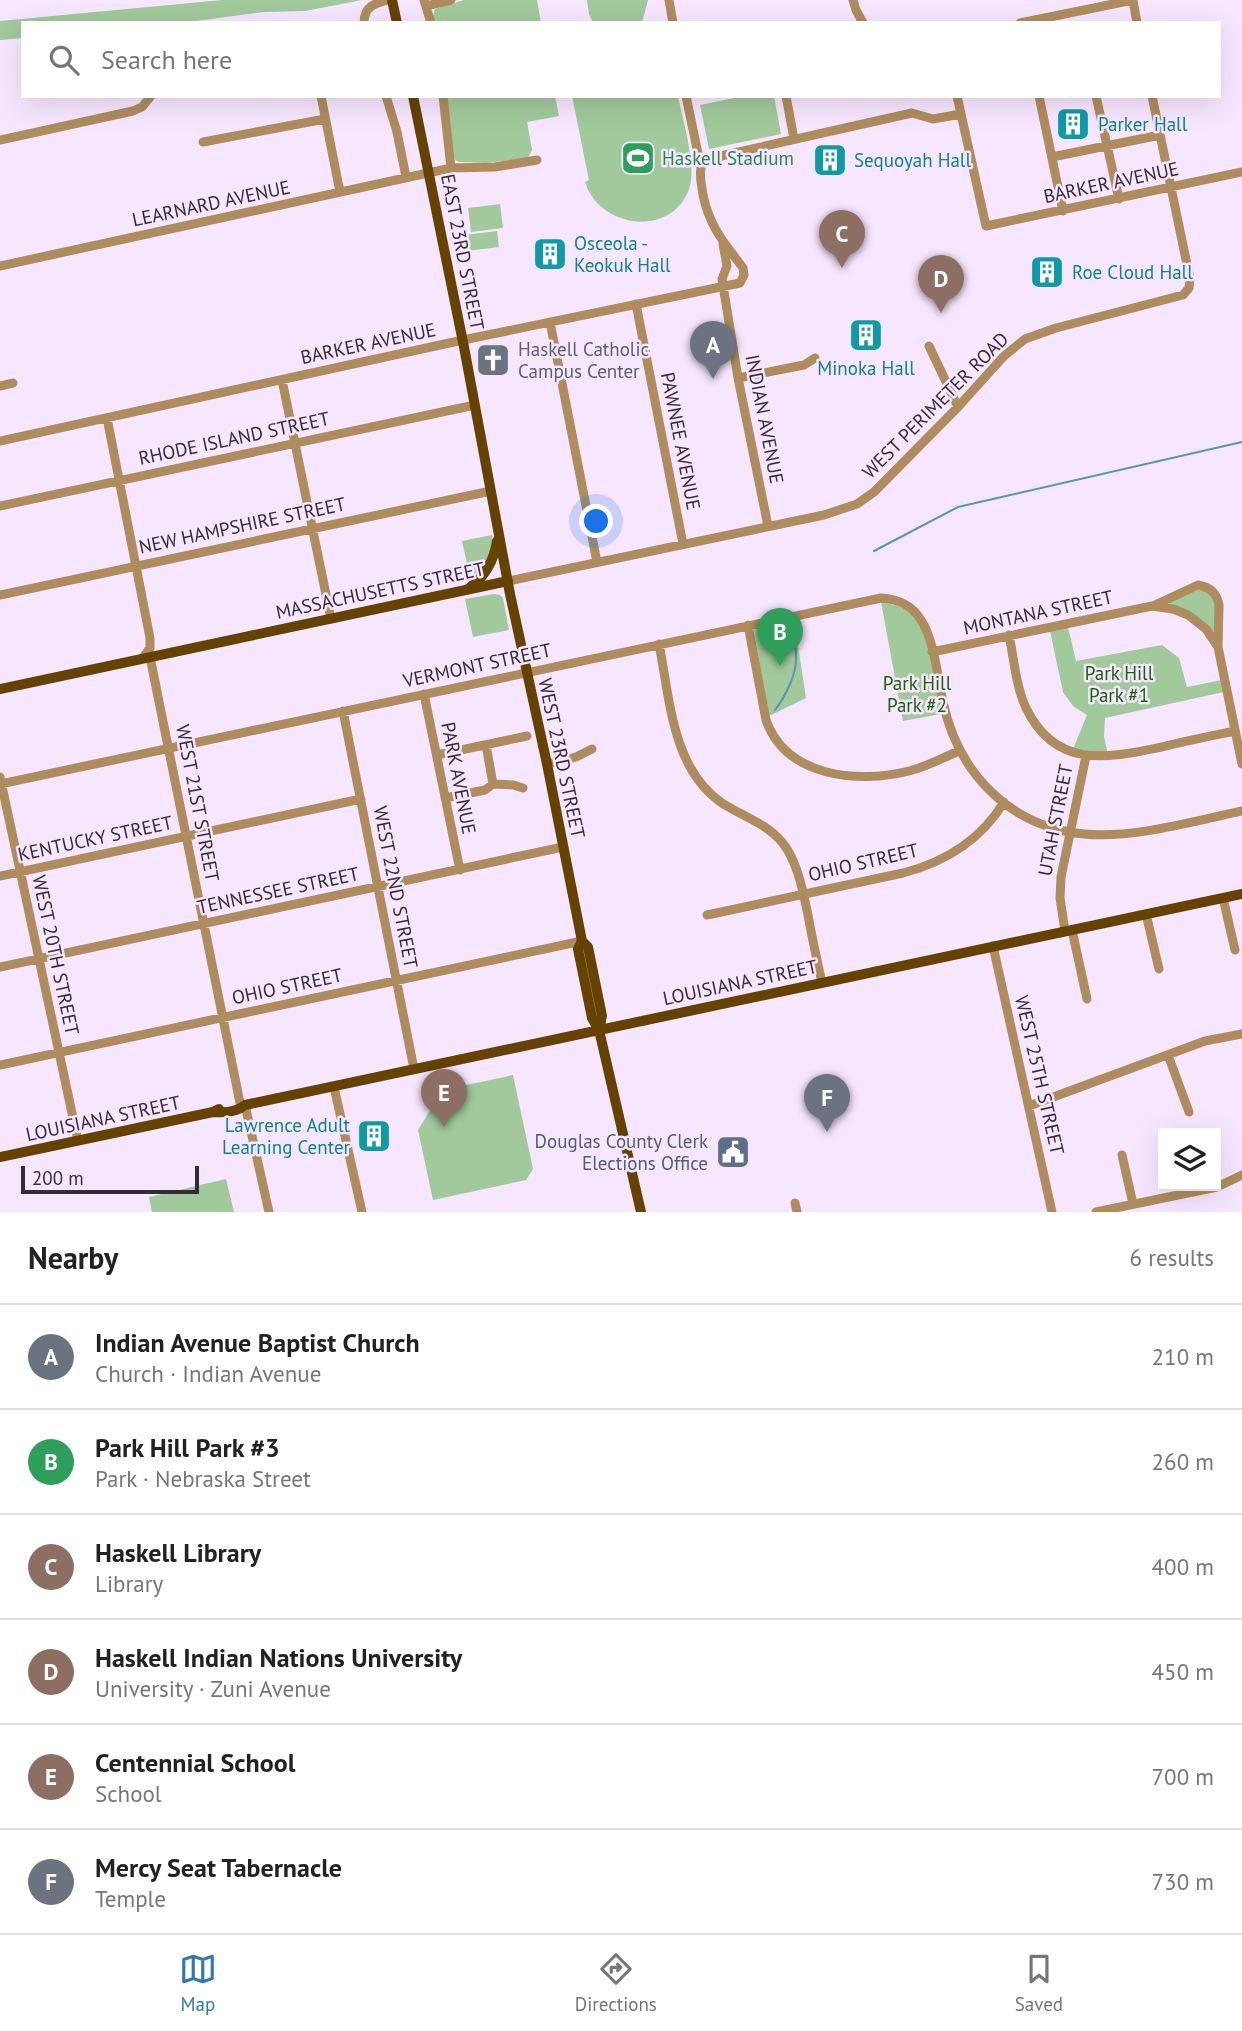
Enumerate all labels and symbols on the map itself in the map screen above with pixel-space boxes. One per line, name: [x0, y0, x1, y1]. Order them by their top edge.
building icon: Parker Hall: [1054, 105, 1092, 143]
place label: Parker Hall: [1098, 112, 1188, 136]
sports icon: Haskell Stadium: [619, 139, 657, 177]
building icon: Sequoyah Hall: [811, 141, 849, 179]
place label: Haskell Stadium: [662, 146, 794, 170]
place label: Sequoyah Hall: [854, 148, 971, 172]
street label: BARKER AVENUE: [1041, 156, 1181, 208]
street label: EAST 23RD STREET: [436, 172, 490, 333]
street label: LEARNARD AVENUE: [130, 175, 292, 231]
pin: C: [819, 210, 865, 268]
place label: Osceola - Keokuk Hall: [574, 231, 671, 277]
building icon: Osceola - Keokuk Hall: [531, 235, 569, 273]
building icon: Roe Cloud Hall: [1028, 253, 1066, 291]
pin: D: [918, 255, 964, 313]
place label: Roe Cloud Hall: [1072, 260, 1193, 284]
building icon: Minoka Hall: [847, 316, 885, 354]
street label: BARKER AVENUE: [298, 317, 438, 369]
pin: A: [690, 321, 736, 379]
street label: WEST PERIMETER ROAD: [857, 327, 1013, 483]
place label: Haskell Catholic Campus Center: [518, 337, 649, 383]
church icon: Haskell Catholic Campus Center: [474, 341, 512, 379]
street label: INDIAN AVENUE: [741, 352, 789, 486]
place label: Minoka Hall: [817, 356, 915, 380]
street label: PAWNEE AVENUE: [656, 370, 706, 512]
street label: RHODE ISLAND STREET: [136, 406, 332, 470]
street label: NEW HAMPSHIRE STREET: [136, 491, 348, 559]
your location: [579, 504, 613, 538]
street label: MASSACHUSETTS STREET: [273, 556, 487, 624]
street label: MONTANA STREET: [961, 584, 1115, 640]
pin: B: [757, 608, 803, 666]
street label: VERMONT STREET: [400, 637, 554, 693]
park label: Park Hill Park #1: [1085, 661, 1154, 707]
park label: Park Hill Park #2: [883, 671, 952, 717]
street label: WEST 23RD STREET: [533, 676, 591, 841]
street label: PARK AVENUE: [436, 720, 482, 836]
street label: WEST 21ST STREET: [171, 722, 225, 884]
street label: UTAH STREET: [1032, 762, 1078, 878]
street label: WEST 22ND STREET: [369, 804, 424, 971]
street label: KENTUCKY STREET: [15, 810, 175, 866]
street label: OHIO STREET: [806, 838, 921, 886]
street label: TENNESSEE STREET: [195, 861, 362, 919]
street label: WEST 20TH STREET: [27, 873, 85, 1038]
street label: LOUISIANA STREET: [661, 954, 820, 1010]
street label: OHIO STREET: [230, 963, 345, 1009]
street label: WEST 25TH STREET: [1010, 993, 1070, 1157]
pin: E: [421, 1069, 467, 1127]
pin: F: [804, 1074, 850, 1132]
street label: LOUISIANA STREET: [24, 1090, 183, 1146]
place label: Lawrence Adult Learning Center: [222, 1113, 351, 1159]
building icon: Lawrence Adult Learning Center: [355, 1117, 393, 1155]
place label: Douglas County Clerk Elections Office: [535, 1129, 708, 1175]
public building icon: Douglas County Clerk Elections Office: [714, 1133, 752, 1171]
scale bar: [21, 1163, 200, 1195]

